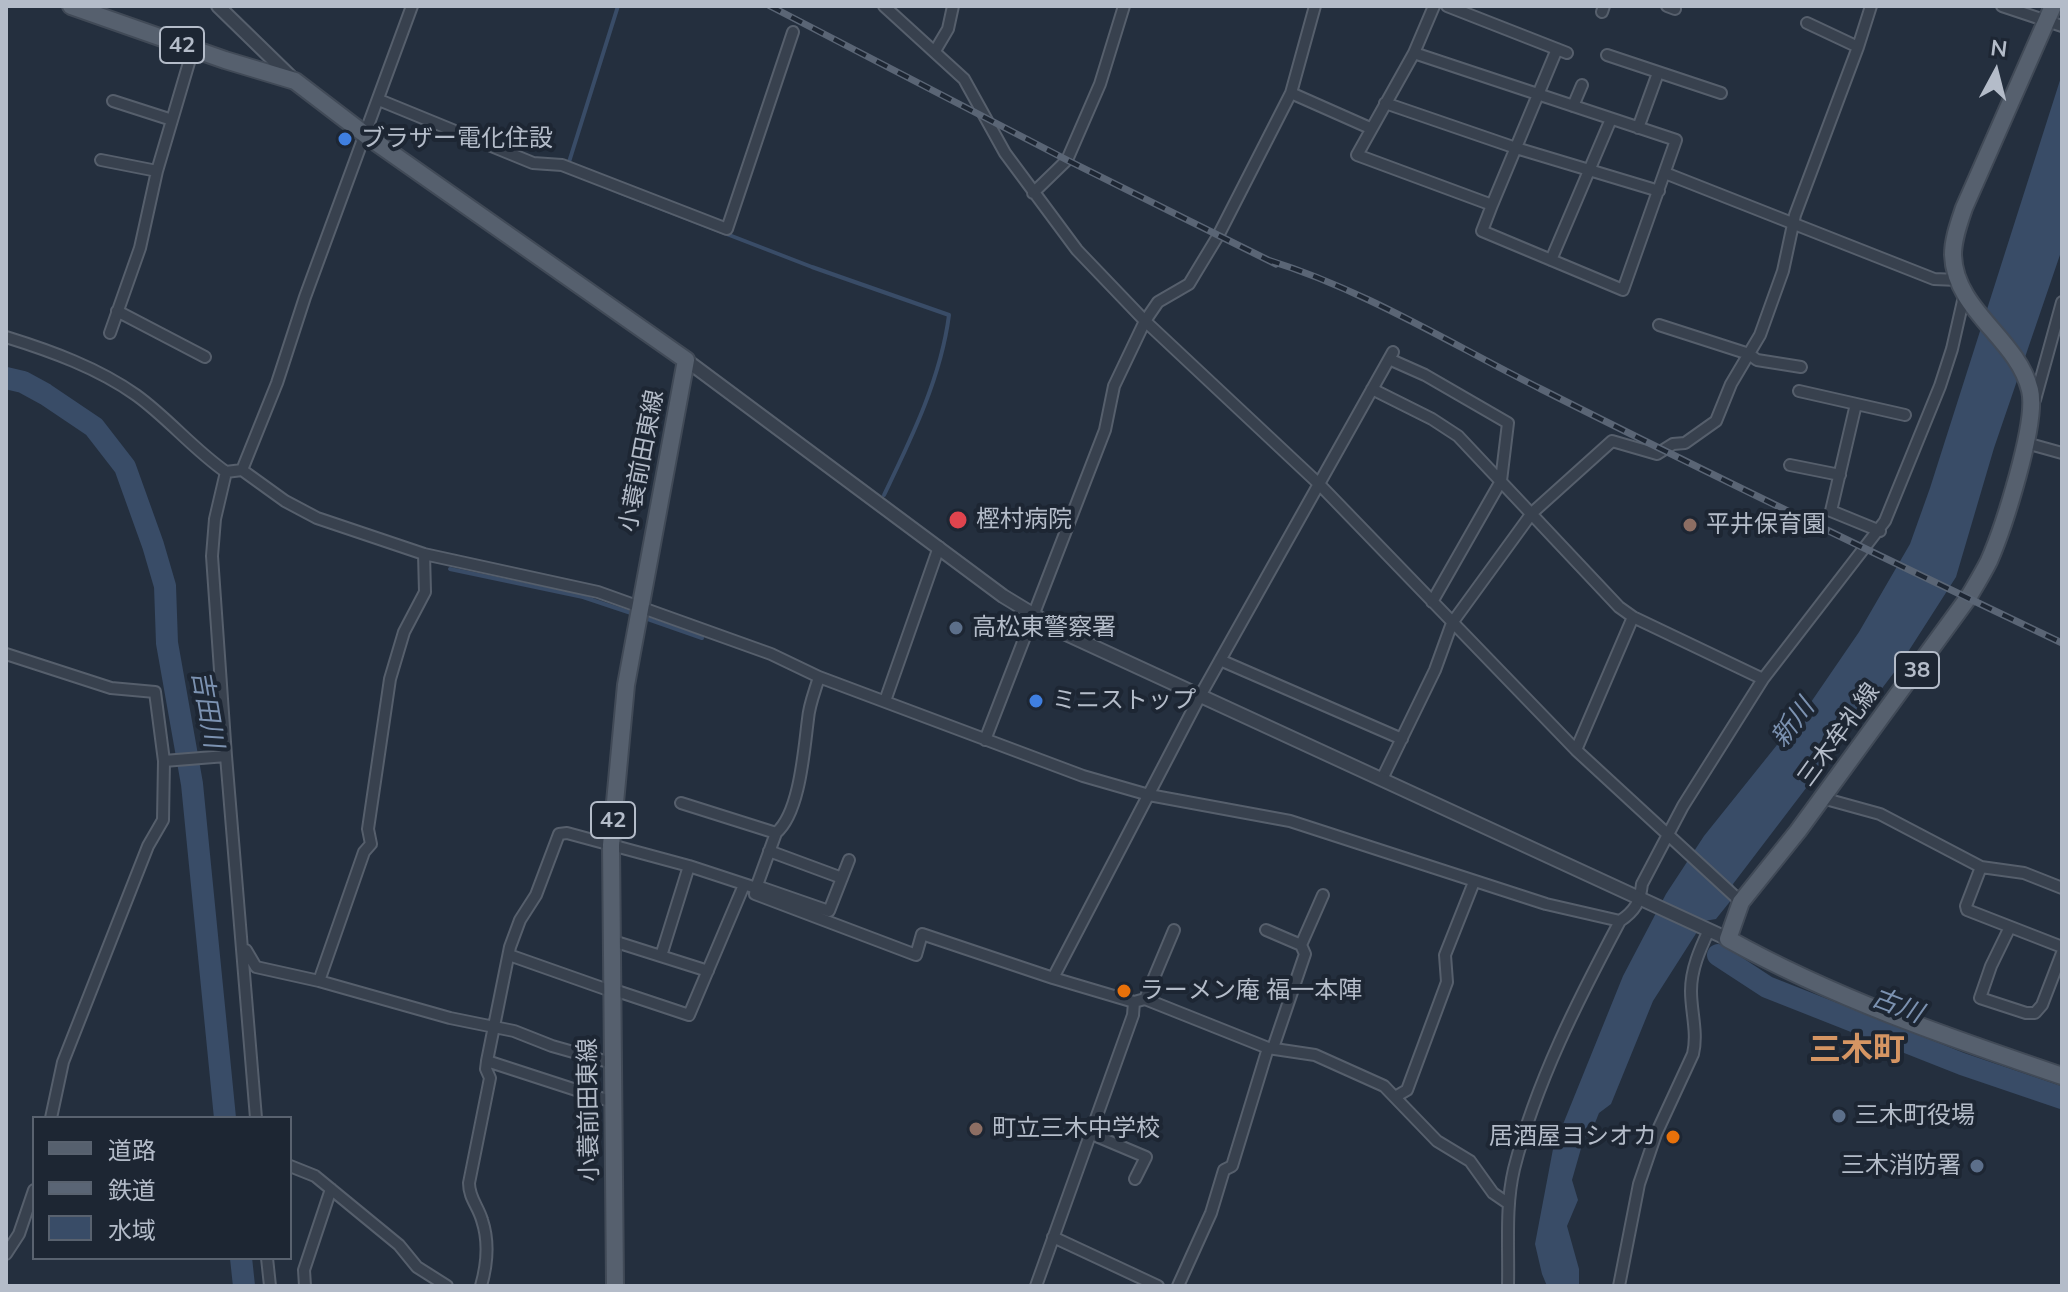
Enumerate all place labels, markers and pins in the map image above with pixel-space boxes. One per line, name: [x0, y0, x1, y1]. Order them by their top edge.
place label: ブラザー電化住設: [361, 125, 553, 153]
marker: ブラザー電化住設: [336, 130, 354, 148]
place label: 樫村病院: [976, 506, 1072, 534]
marker: 樫村病院: [947, 509, 969, 531]
place label: 平井保育園: [1706, 511, 1826, 539]
marker: 平井保育園: [1681, 516, 1699, 534]
place label: 高松東警察署: [972, 614, 1116, 642]
marker: 高松東警察署: [947, 619, 965, 637]
place label: ミニストップ: [1052, 687, 1196, 715]
marker: ミニストップ: [1027, 692, 1045, 710]
place label: ラーメン庵 福一本陣: [1140, 977, 1362, 1005]
marker: ラーメン庵 福一本陣: [1115, 982, 1133, 1000]
place label: 三木町役場: [1855, 1102, 1975, 1130]
marker: 三木町役場: [1830, 1107, 1848, 1125]
place label: 町立三木中学校: [992, 1115, 1160, 1143]
marker: 町立三木中学校: [967, 1120, 985, 1138]
place label: 居酒屋ヨシオカ: [1489, 1123, 1657, 1151]
marker: 居酒屋ヨシオカ: [1664, 1128, 1682, 1146]
place label: 三木消防署: [1841, 1152, 1961, 1180]
marker: 三木消防署: [1968, 1157, 1986, 1175]

